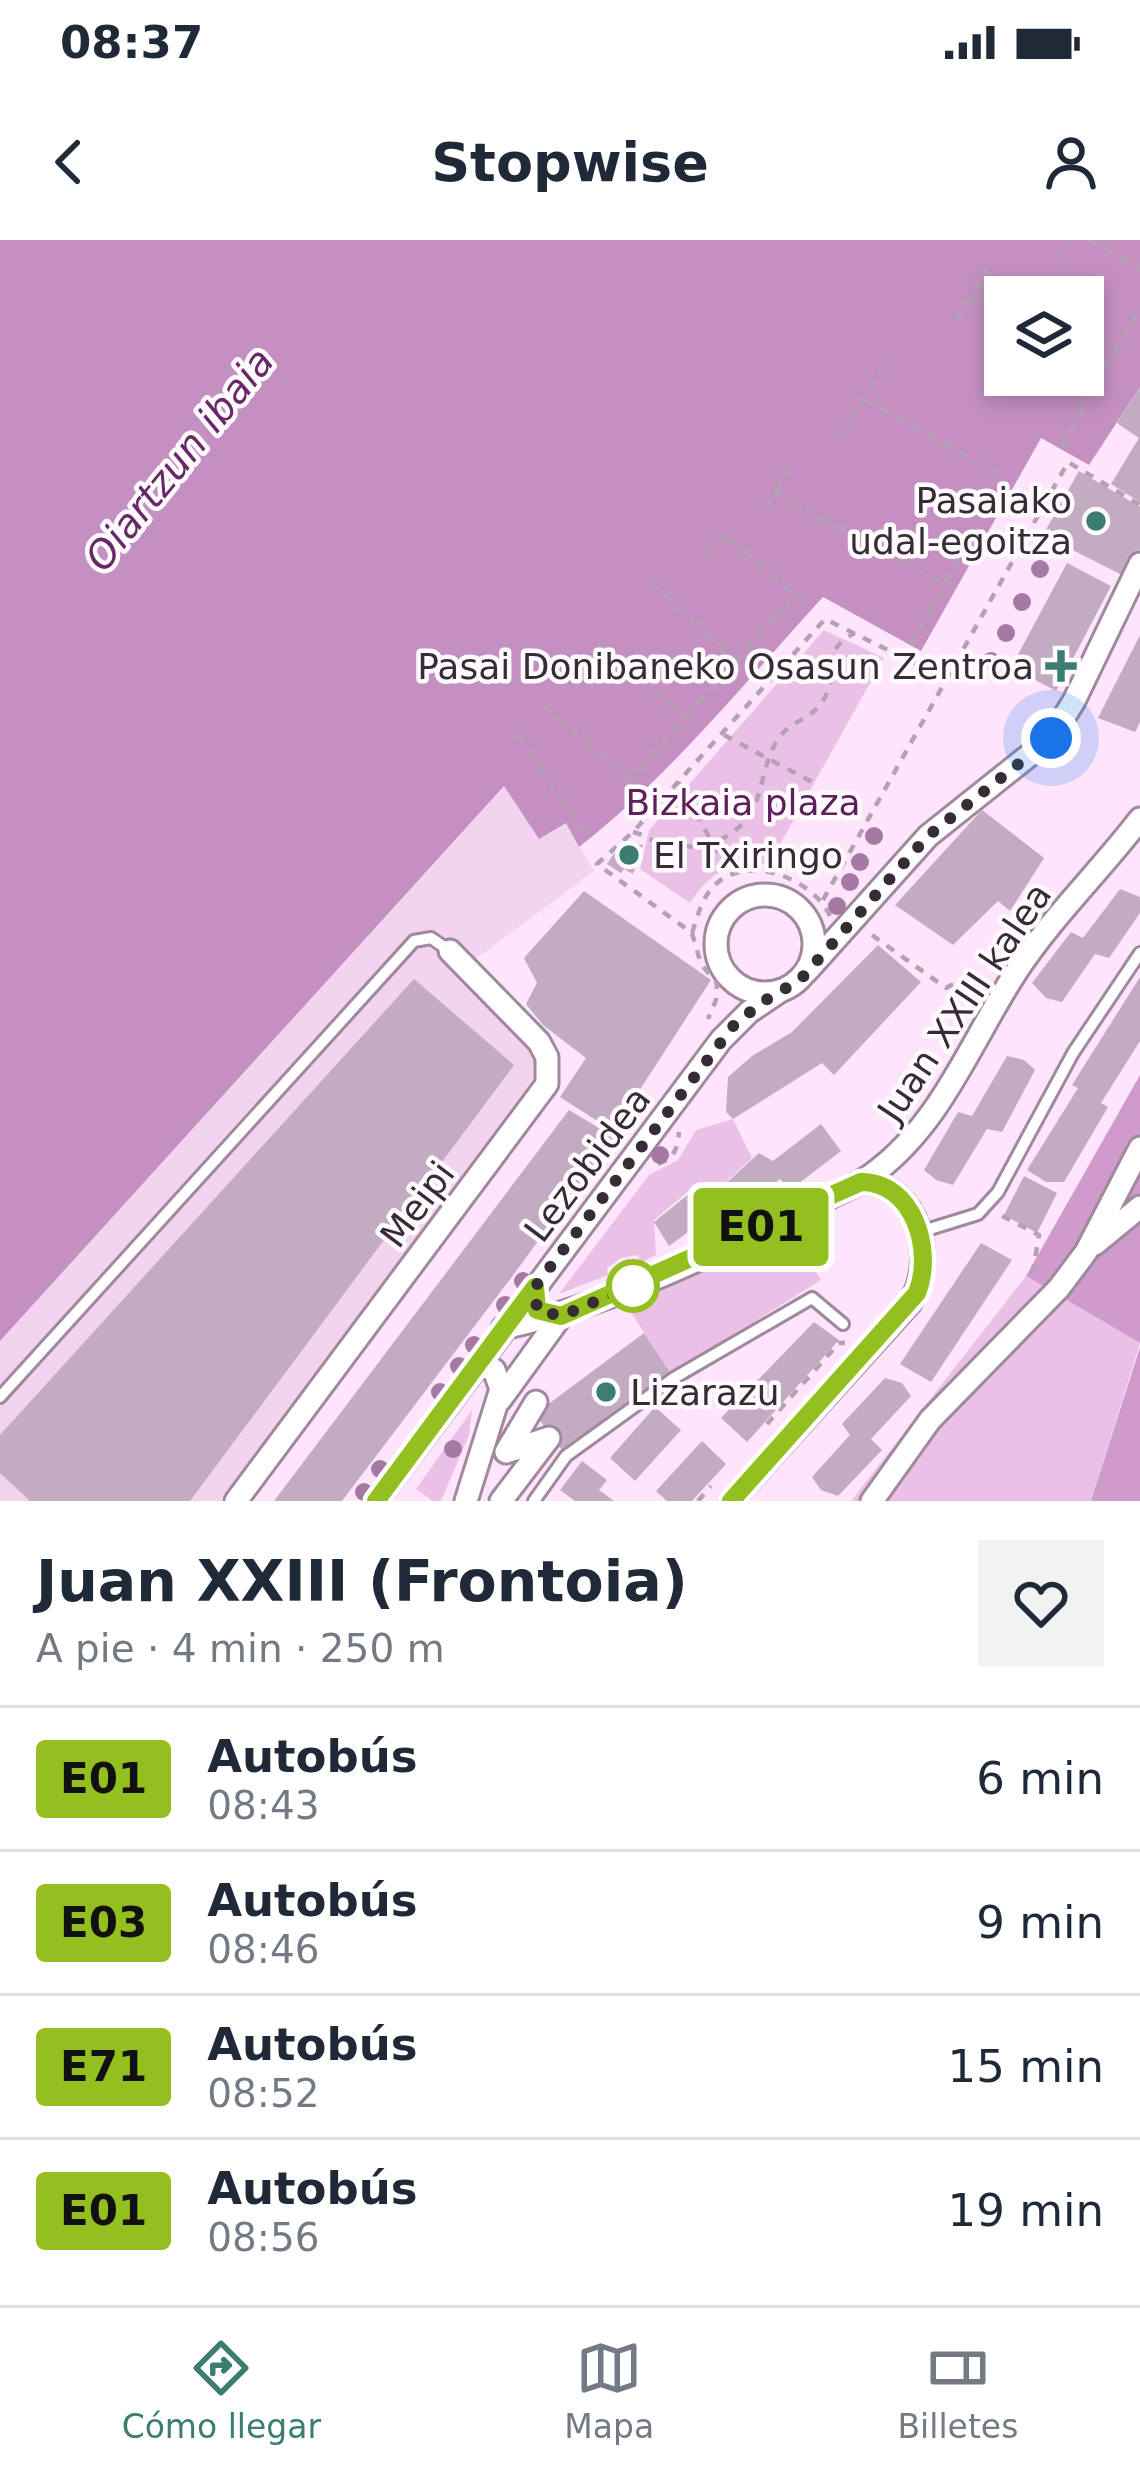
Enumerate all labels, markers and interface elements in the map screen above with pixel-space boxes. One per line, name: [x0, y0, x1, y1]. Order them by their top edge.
text: 08:37: [60, 16, 203, 69]
icon: back: [36, 129, 102, 195]
icon: person: [1038, 129, 1104, 195]
text: Stopwise: [431, 131, 709, 194]
map controls: [984, 276, 1104, 396]
button: layers: [984, 276, 1104, 396]
water label: Oiartzun ibaia: [76, 339, 283, 580]
place label: Pasaiako udal-egoitza: [849, 480, 1072, 562]
marker: Pasaiako udal-egoitza: [1083, 508, 1109, 534]
place label: Pasai Donibaneko Osasun Zentroa: [417, 646, 1034, 687]
marker: Pasai Donibaneko Osasun Zentroa: [1045, 650, 1077, 682]
your location: [1021, 708, 1081, 768]
park label: Bizkaia plaza: [625, 782, 861, 823]
place label: El Txiringo: [653, 835, 843, 876]
marker: El Txiringo: [616, 842, 642, 868]
street label: Juan XXIII kalea: [868, 875, 1059, 1131]
street label: Lezobidea: [516, 1079, 659, 1249]
street label: Meipi: [372, 1154, 463, 1255]
line badge: E01: [692, 1188, 830, 1266]
text: E01: [717, 1202, 805, 1251]
unlabelled marker: [608, 1261, 658, 1311]
place label: Lizarazu: [630, 1372, 780, 1413]
marker: Lizarazu: [593, 1379, 619, 1405]
button: heart: [978, 1540, 1104, 1666]
text: Juan XXIII (Frontoia): [36, 1548, 688, 1614]
text: A pie · 4 min · 250 m: [36, 1626, 445, 1671]
text: Autobús: [207, 1730, 417, 1783]
text: 6 min: [976, 1752, 1104, 1805]
text: E01: [60, 1754, 147, 1803]
text: 08:43: [207, 1783, 320, 1828]
text: Autobús: [207, 1874, 417, 1927]
text: 9 min: [976, 1896, 1104, 1949]
text: E03: [60, 1898, 147, 1947]
text: 08:46: [207, 1927, 320, 1972]
text: Autobús: [207, 2018, 417, 2071]
text: 15 min: [948, 2040, 1104, 2093]
text: E71: [60, 2042, 147, 2091]
text: 08:52: [207, 2071, 320, 2116]
text: Autobús: [207, 2162, 417, 2215]
text: 19 min: [948, 2184, 1104, 2237]
text: E01: [60, 2186, 147, 2235]
text: 08:56: [207, 2215, 320, 2260]
tab: Cómo llegar: [122, 2335, 321, 2446]
tab: Mapa: [564, 2335, 654, 2446]
tab: Billetes: [897, 2335, 1018, 2446]

